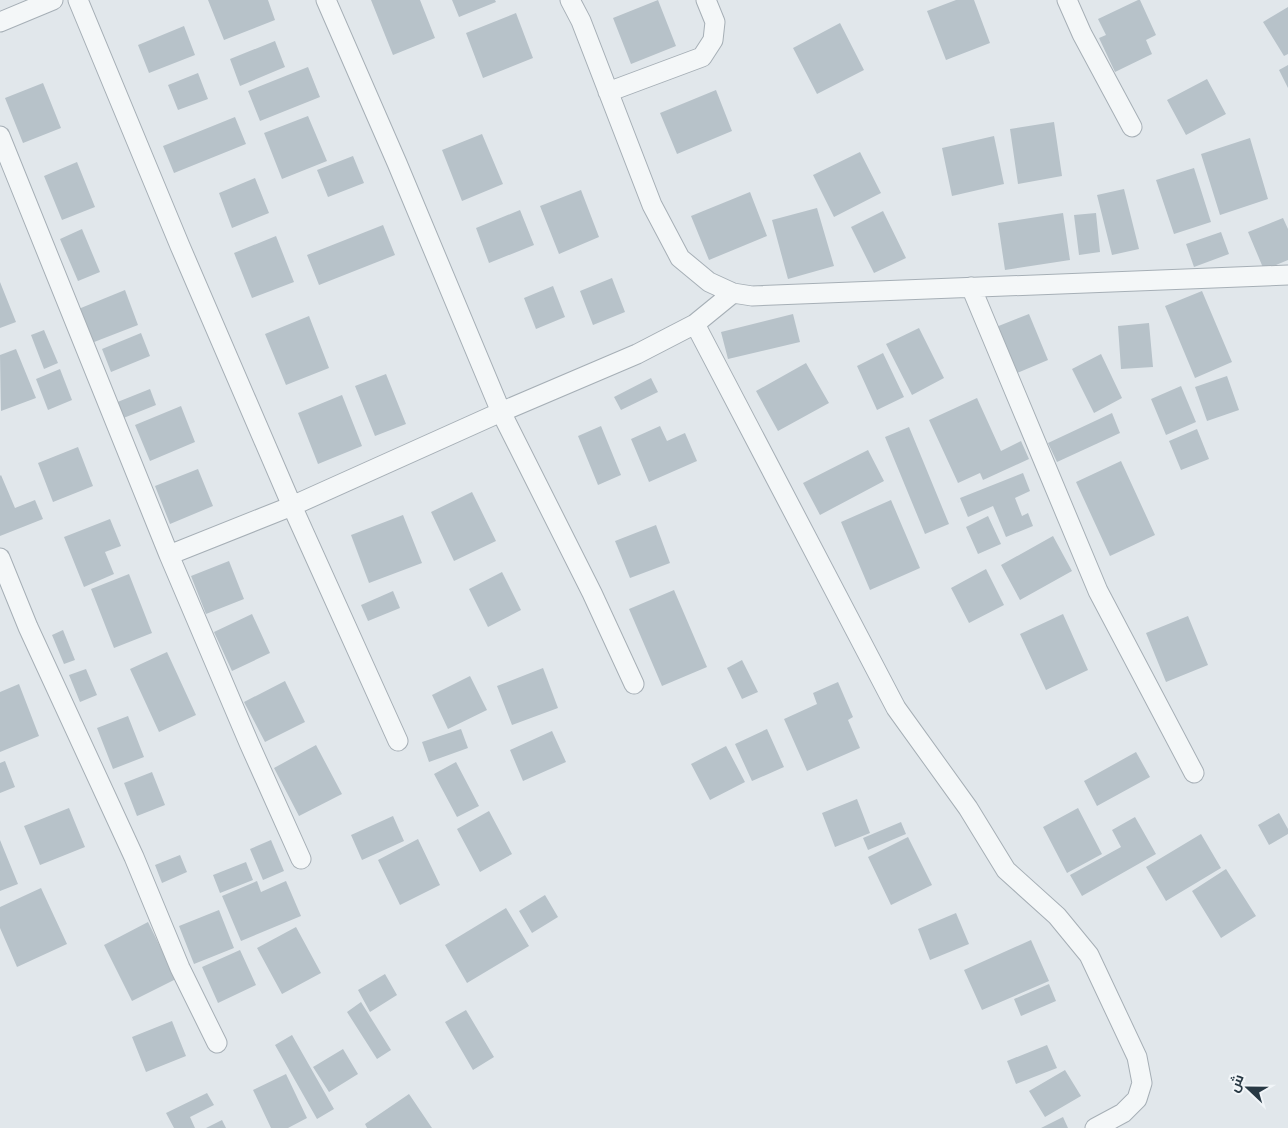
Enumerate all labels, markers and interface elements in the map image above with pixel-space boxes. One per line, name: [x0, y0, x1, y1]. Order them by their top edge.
north arrow: [1223, 1063, 1273, 1113]
text: ش: [1224, 1071, 1248, 1095]

